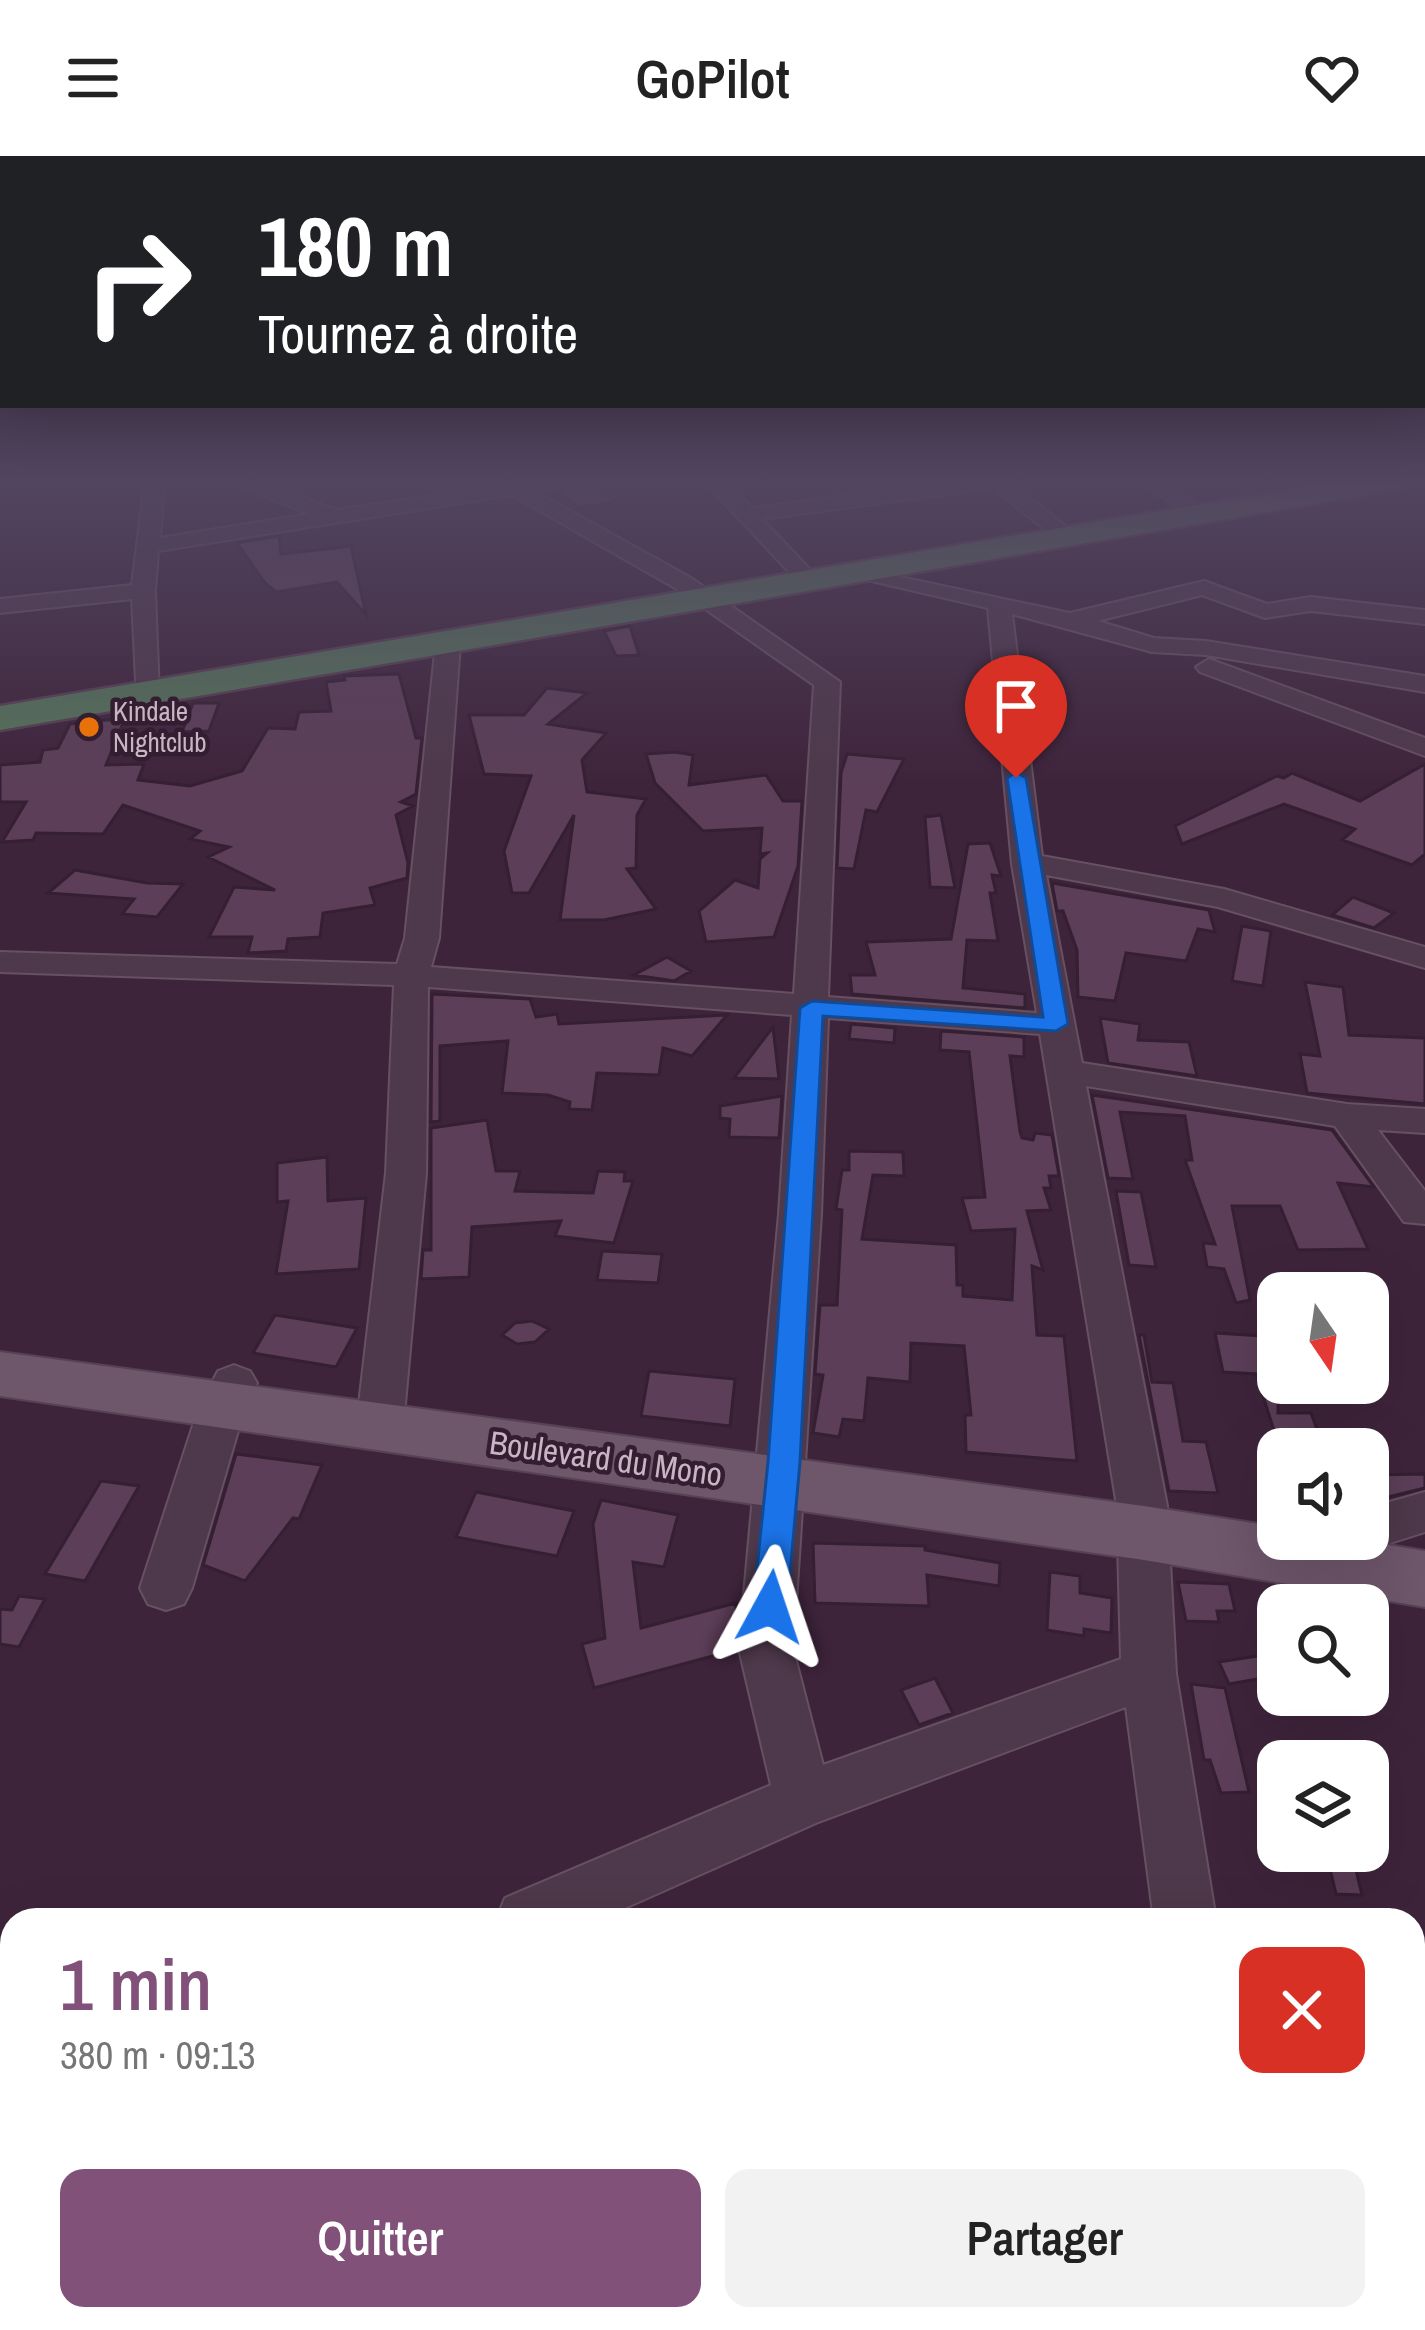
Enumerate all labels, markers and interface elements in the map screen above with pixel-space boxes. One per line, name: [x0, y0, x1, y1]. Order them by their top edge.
text: GoPilot: [635, 42, 790, 115]
icon: menu: [60, 45, 126, 111]
icon: heart: [1299, 45, 1365, 111]
text: 180 m: [258, 189, 453, 302]
icon: right: [60, 204, 216, 360]
text: Tournez à droite: [258, 297, 578, 370]
pin: [965, 655, 1067, 778]
icon: arrive: [983, 673, 1049, 739]
place label: Kindale Nightclub: [113, 693, 207, 760]
marker: Kindale Nightclub: [76, 714, 102, 740]
north arrow: [1257, 1272, 1389, 1404]
map controls: [1257, 1272, 1389, 1872]
street label: Boulevard du Mono: [487, 1420, 725, 1496]
button: sound: [1257, 1428, 1389, 1560]
position arrow: [707, 1544, 833, 1670]
button: search: [1257, 1584, 1389, 1716]
button: layers: [1257, 1740, 1389, 1872]
text: 1 min: [60, 1935, 212, 2032]
button: close: [1239, 1947, 1365, 2073]
text: 380 m · 09:13: [60, 2029, 256, 2081]
button: Quitter: [60, 2169, 701, 2307]
button: Partager: [725, 2169, 1365, 2307]

